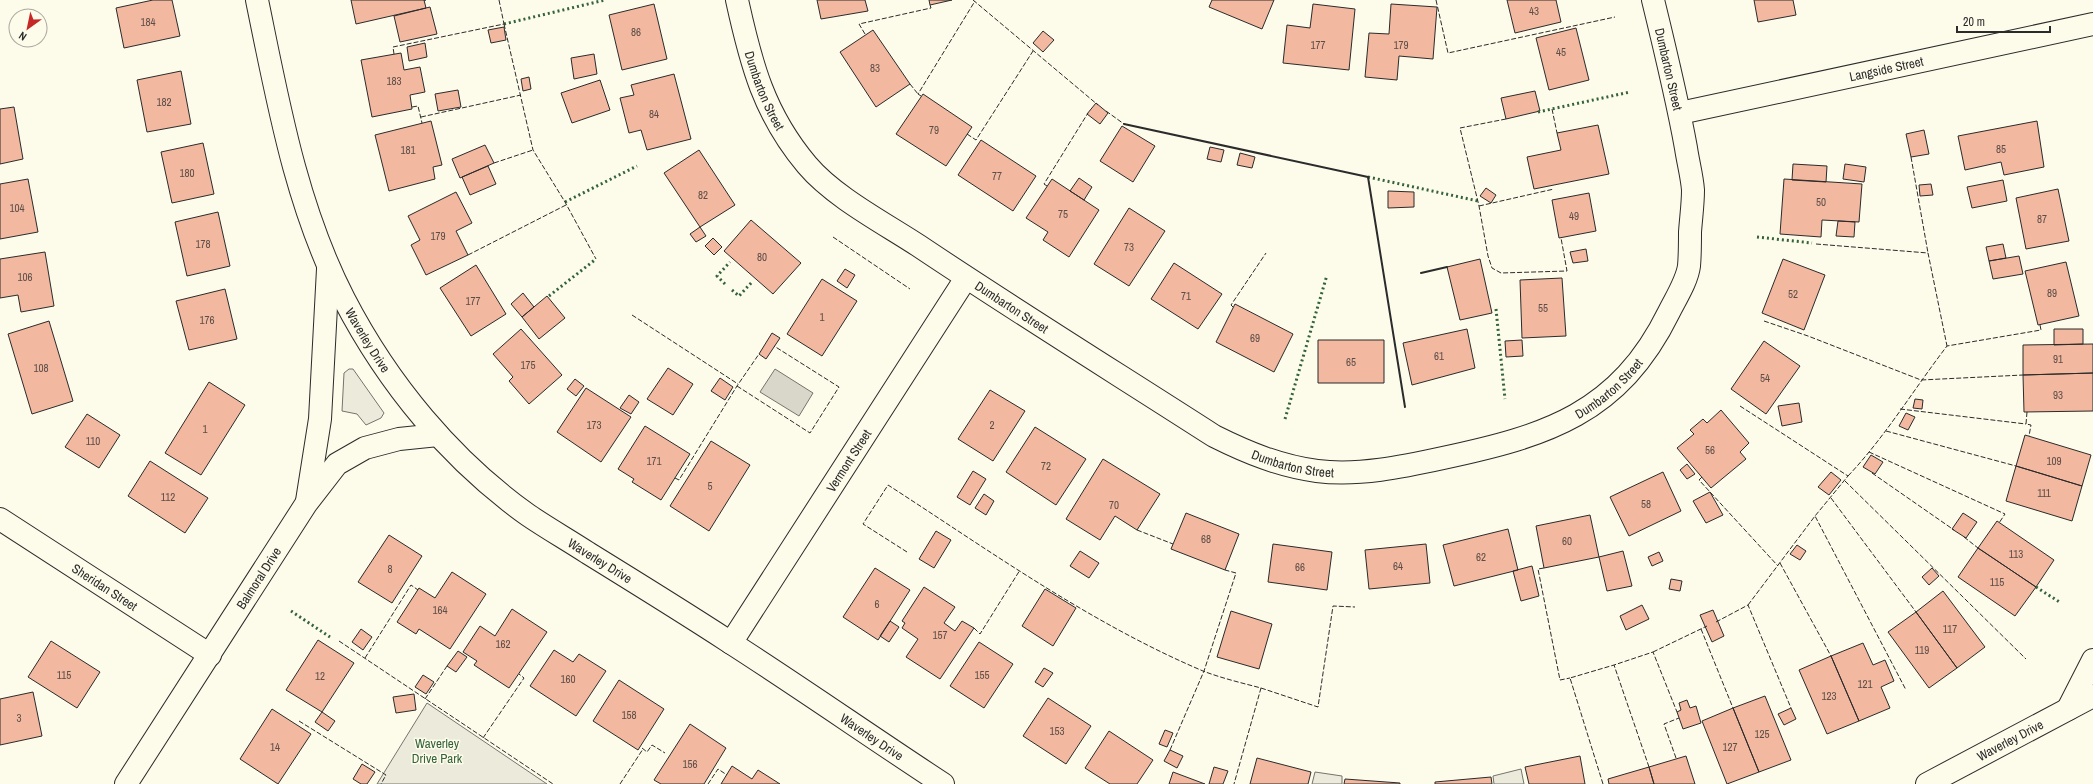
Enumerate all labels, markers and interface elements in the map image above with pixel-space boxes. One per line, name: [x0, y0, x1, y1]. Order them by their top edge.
house number: 43: [1529, 4, 1539, 18]
north arrow: [8, 8, 48, 48]
scale bar: [1957, 8, 2050, 34]
text: 20 m: [1963, 14, 1985, 30]
house number: 184: [140, 15, 156, 29]
house number: 86: [631, 25, 641, 39]
street label: Dumbarton Street: [1651, 26, 1686, 112]
text: N: [16, 29, 29, 44]
house number: 177: [1310, 38, 1326, 52]
house number: 179: [1393, 38, 1409, 52]
house number: 45: [1556, 45, 1566, 59]
street label: Dumbarton Street: [741, 49, 788, 134]
street label: Langside Street: [1848, 53, 1925, 85]
house number: 83: [870, 61, 880, 75]
house number: 183: [386, 74, 402, 88]
house number: 182: [156, 95, 172, 109]
house number: 84: [649, 107, 659, 121]
house number: 79: [929, 123, 939, 137]
house number: 85: [1996, 142, 2006, 156]
house number: 181: [400, 143, 416, 157]
house number: 180: [179, 166, 195, 180]
house number: 77: [992, 169, 1002, 183]
house number: 82: [698, 188, 708, 202]
house number: 50: [1816, 195, 1826, 209]
house number: 104: [9, 201, 25, 215]
house number: 75: [1058, 207, 1068, 221]
house number: 49: [1569, 209, 1579, 223]
house number: 87: [2037, 212, 2047, 226]
house number: 179: [430, 229, 446, 243]
house number: 178: [195, 237, 211, 251]
house number: 73: [1124, 240, 1134, 254]
house number: 80: [757, 250, 767, 264]
house number: 106: [17, 270, 33, 284]
street label: Dumbarton Street: [971, 277, 1052, 337]
house number: 89: [2047, 286, 2057, 300]
house number: 52: [1788, 287, 1798, 301]
house number: 71: [1181, 289, 1191, 303]
house number: 177: [465, 294, 481, 308]
house number: 55: [1538, 301, 1548, 315]
street label: Waverley Drive: [341, 305, 394, 376]
house number: 1: [819, 310, 825, 324]
house number: 176: [199, 313, 215, 327]
house number: 69: [1250, 331, 1260, 345]
house number: 61: [1434, 349, 1444, 363]
house number: 91: [2053, 352, 2063, 366]
house number: 65: [1346, 355, 1356, 369]
street label: Dumbarton Street: [1572, 355, 1647, 423]
house number: 175: [520, 358, 536, 372]
house number: 108: [33, 361, 49, 375]
house number: 54: [1760, 371, 1770, 385]
house number: 93: [2053, 388, 2063, 402]
house number: 173: [586, 418, 602, 432]
house number: 2: [989, 418, 995, 432]
house number: 1: [202, 422, 208, 436]
street label: Vermont Street: [822, 426, 875, 495]
house number: 110: [86, 434, 100, 448]
house number: 56: [1705, 443, 1715, 457]
street label: Dumbarton Street: [1249, 446, 1334, 481]
house number: 171: [646, 454, 662, 468]
house number: 109: [2046, 454, 2062, 468]
house number: 72: [1041, 459, 1051, 473]
house number: 5: [707, 479, 713, 493]
house number: 111: [2037, 486, 2051, 500]
house number: 112: [161, 490, 175, 504]
house number: 58: [1641, 497, 1651, 511]
house number: 70: [1109, 498, 1119, 512]
house number: 68: [1201, 532, 1211, 546]
street label: Waverley Drive: [565, 534, 635, 587]
house number: 60: [1562, 534, 1572, 548]
street label: Balmoral Drive: [233, 544, 285, 612]
house number: 113: [2009, 547, 2023, 561]
house number: 62: [1476, 550, 1486, 564]
house number: 64: [1393, 559, 1403, 573]
street label: Sheridan Street: [69, 560, 141, 615]
house number: 66: [1295, 560, 1305, 574]
house number: 8: [387, 562, 393, 576]
house number: 115: [1990, 575, 2004, 589]
house number: 6: [874, 597, 880, 611]
house number: 164: [432, 603, 448, 617]
house number: 117: [1943, 622, 1957, 636]
house number: 157: [932, 628, 948, 642]
house number: 162: [495, 637, 511, 651]
house number: 119: [1915, 643, 1929, 657]
house number: 115: [57, 668, 71, 682]
house number: 155: [974, 668, 990, 682]
house number: 12: [315, 669, 325, 683]
house number: 160: [560, 672, 576, 686]
house number: 121: [1857, 677, 1873, 691]
house number: 123: [1821, 689, 1837, 703]
house number: 158: [621, 708, 637, 722]
street label: Waverley Drive: [837, 710, 907, 764]
house number: 3: [16, 711, 22, 725]
street label: Waverley Drive: [1974, 716, 2046, 765]
house number: 153: [1049, 724, 1065, 738]
house number: 125: [1754, 727, 1770, 741]
park label: Waverley Drive Park: [412, 735, 463, 767]
house number: 14: [270, 740, 280, 754]
house number: 127: [1722, 740, 1738, 754]
house number: 156: [682, 757, 698, 771]

